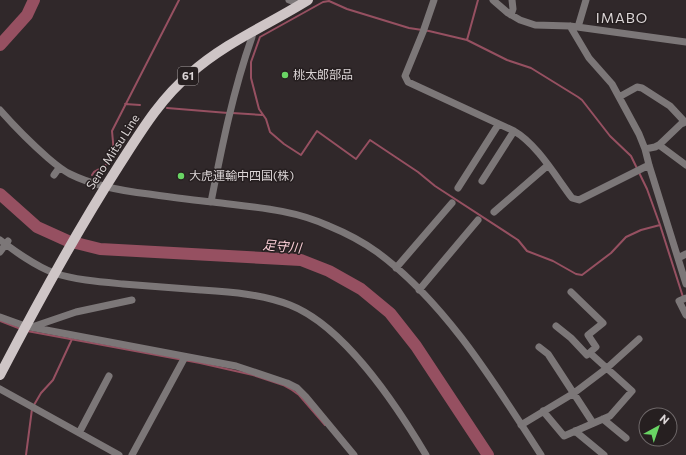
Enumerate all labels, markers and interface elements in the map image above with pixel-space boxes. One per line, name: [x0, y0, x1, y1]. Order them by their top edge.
district label: IMABO: [596, 9, 648, 26]
road number: 61: [178, 67, 198, 85]
place label: 桃太郎部品: [293, 67, 353, 81]
marker: 桃太郎部品: [280, 70, 290, 80]
street label: Seno Mitsu Line: [83, 111, 142, 192]
place label: 大虎運輸中四国(株): [189, 168, 294, 182]
marker: 大虎運輸中四国(株): [176, 171, 186, 181]
water label: 足守川: [262, 236, 304, 256]
north arrow: [638, 407, 678, 447]
text: N: [657, 411, 672, 427]

